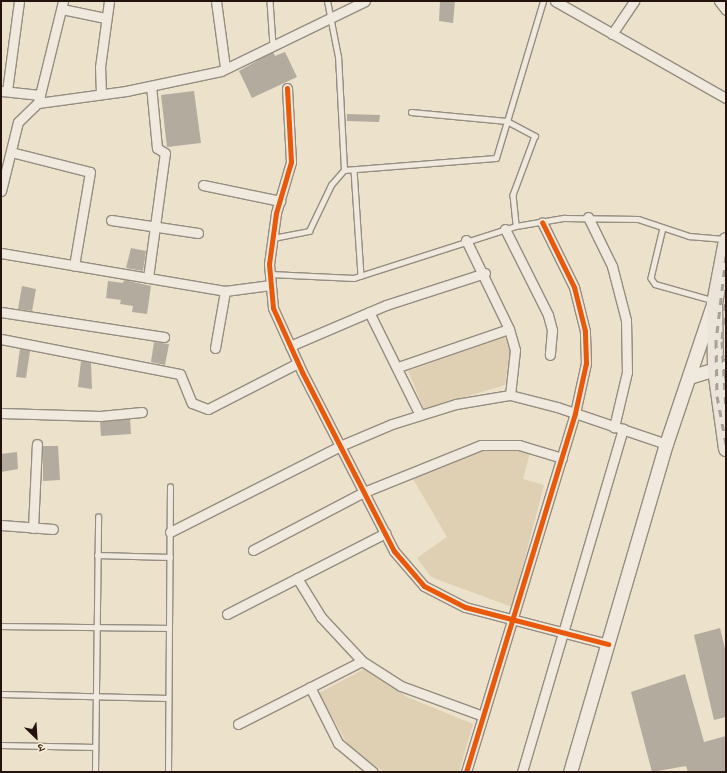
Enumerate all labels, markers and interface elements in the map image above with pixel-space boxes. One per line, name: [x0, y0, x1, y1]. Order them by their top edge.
north arrow: [16, 717, 56, 757]
text: उ: [36, 740, 47, 755]

